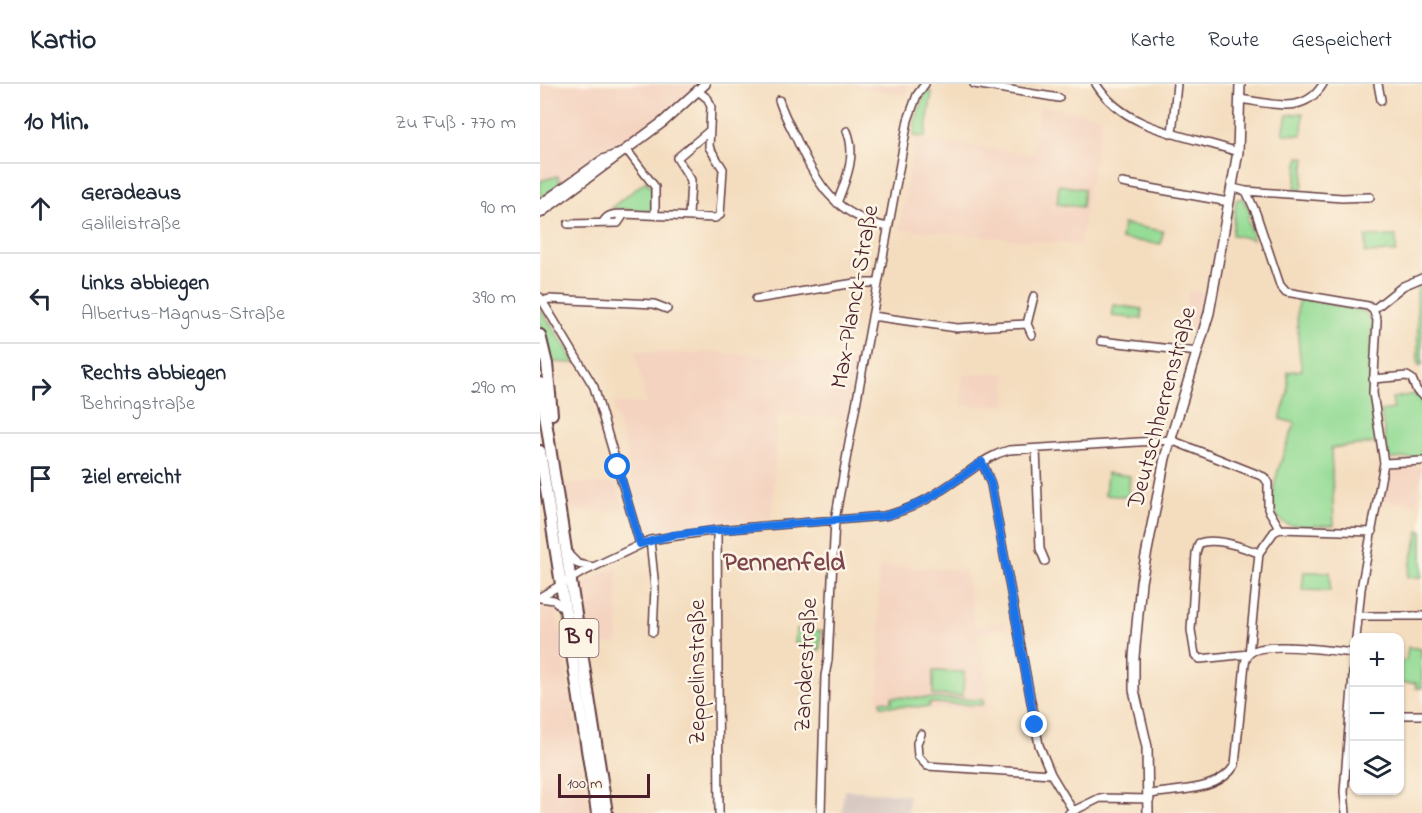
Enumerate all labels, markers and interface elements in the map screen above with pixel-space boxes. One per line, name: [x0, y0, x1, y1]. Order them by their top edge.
text: Kartio: [30, 21, 96, 62]
text: Karte: [1130, 26, 1175, 56]
text: Route: [1208, 26, 1259, 56]
text: Gespeichert: [1292, 26, 1392, 56]
text: 10 Min.: [24, 104, 89, 142]
text: Zu Fuß · 770 m: [395, 109, 516, 138]
text: Geradeaus: [81, 178, 181, 210]
icon: ahead: [24, 192, 57, 225]
text: 90 m: [481, 194, 516, 223]
street label: Max-Planck-Straße: [823, 202, 889, 392]
text: Galileistraße: [81, 210, 181, 239]
text: Links abbiegen: [81, 268, 209, 300]
icon: left: [24, 282, 57, 315]
text: 390 m: [473, 284, 516, 313]
text: Albertus-Magnus-Straße: [81, 300, 285, 329]
street label: Deutschherrenstraße: [1119, 303, 1207, 514]
text: Rechts abbiegen: [81, 358, 226, 390]
icon: right: [24, 372, 57, 405]
text: 290 m: [471, 374, 516, 403]
text: Behringstraße: [81, 390, 195, 419]
route start: [604, 453, 630, 479]
icon: arrive: [24, 462, 57, 495]
text: Ziel erreicht: [81, 462, 181, 494]
district label: Pennenfeld: [723, 544, 846, 583]
street label: Zanderstraße: [786, 597, 828, 733]
street label: Zeppelinstraße: [681, 599, 716, 745]
road number: B 9: [560, 619, 598, 657]
map controls: [1350, 633, 1404, 795]
button: +: [1350, 633, 1404, 687]
button: −: [1350, 687, 1404, 741]
route end: [1021, 711, 1047, 737]
button: layers: [1350, 741, 1404, 795]
scale bar: [558, 771, 650, 798]
text: 100 m: [567, 772, 602, 796]

